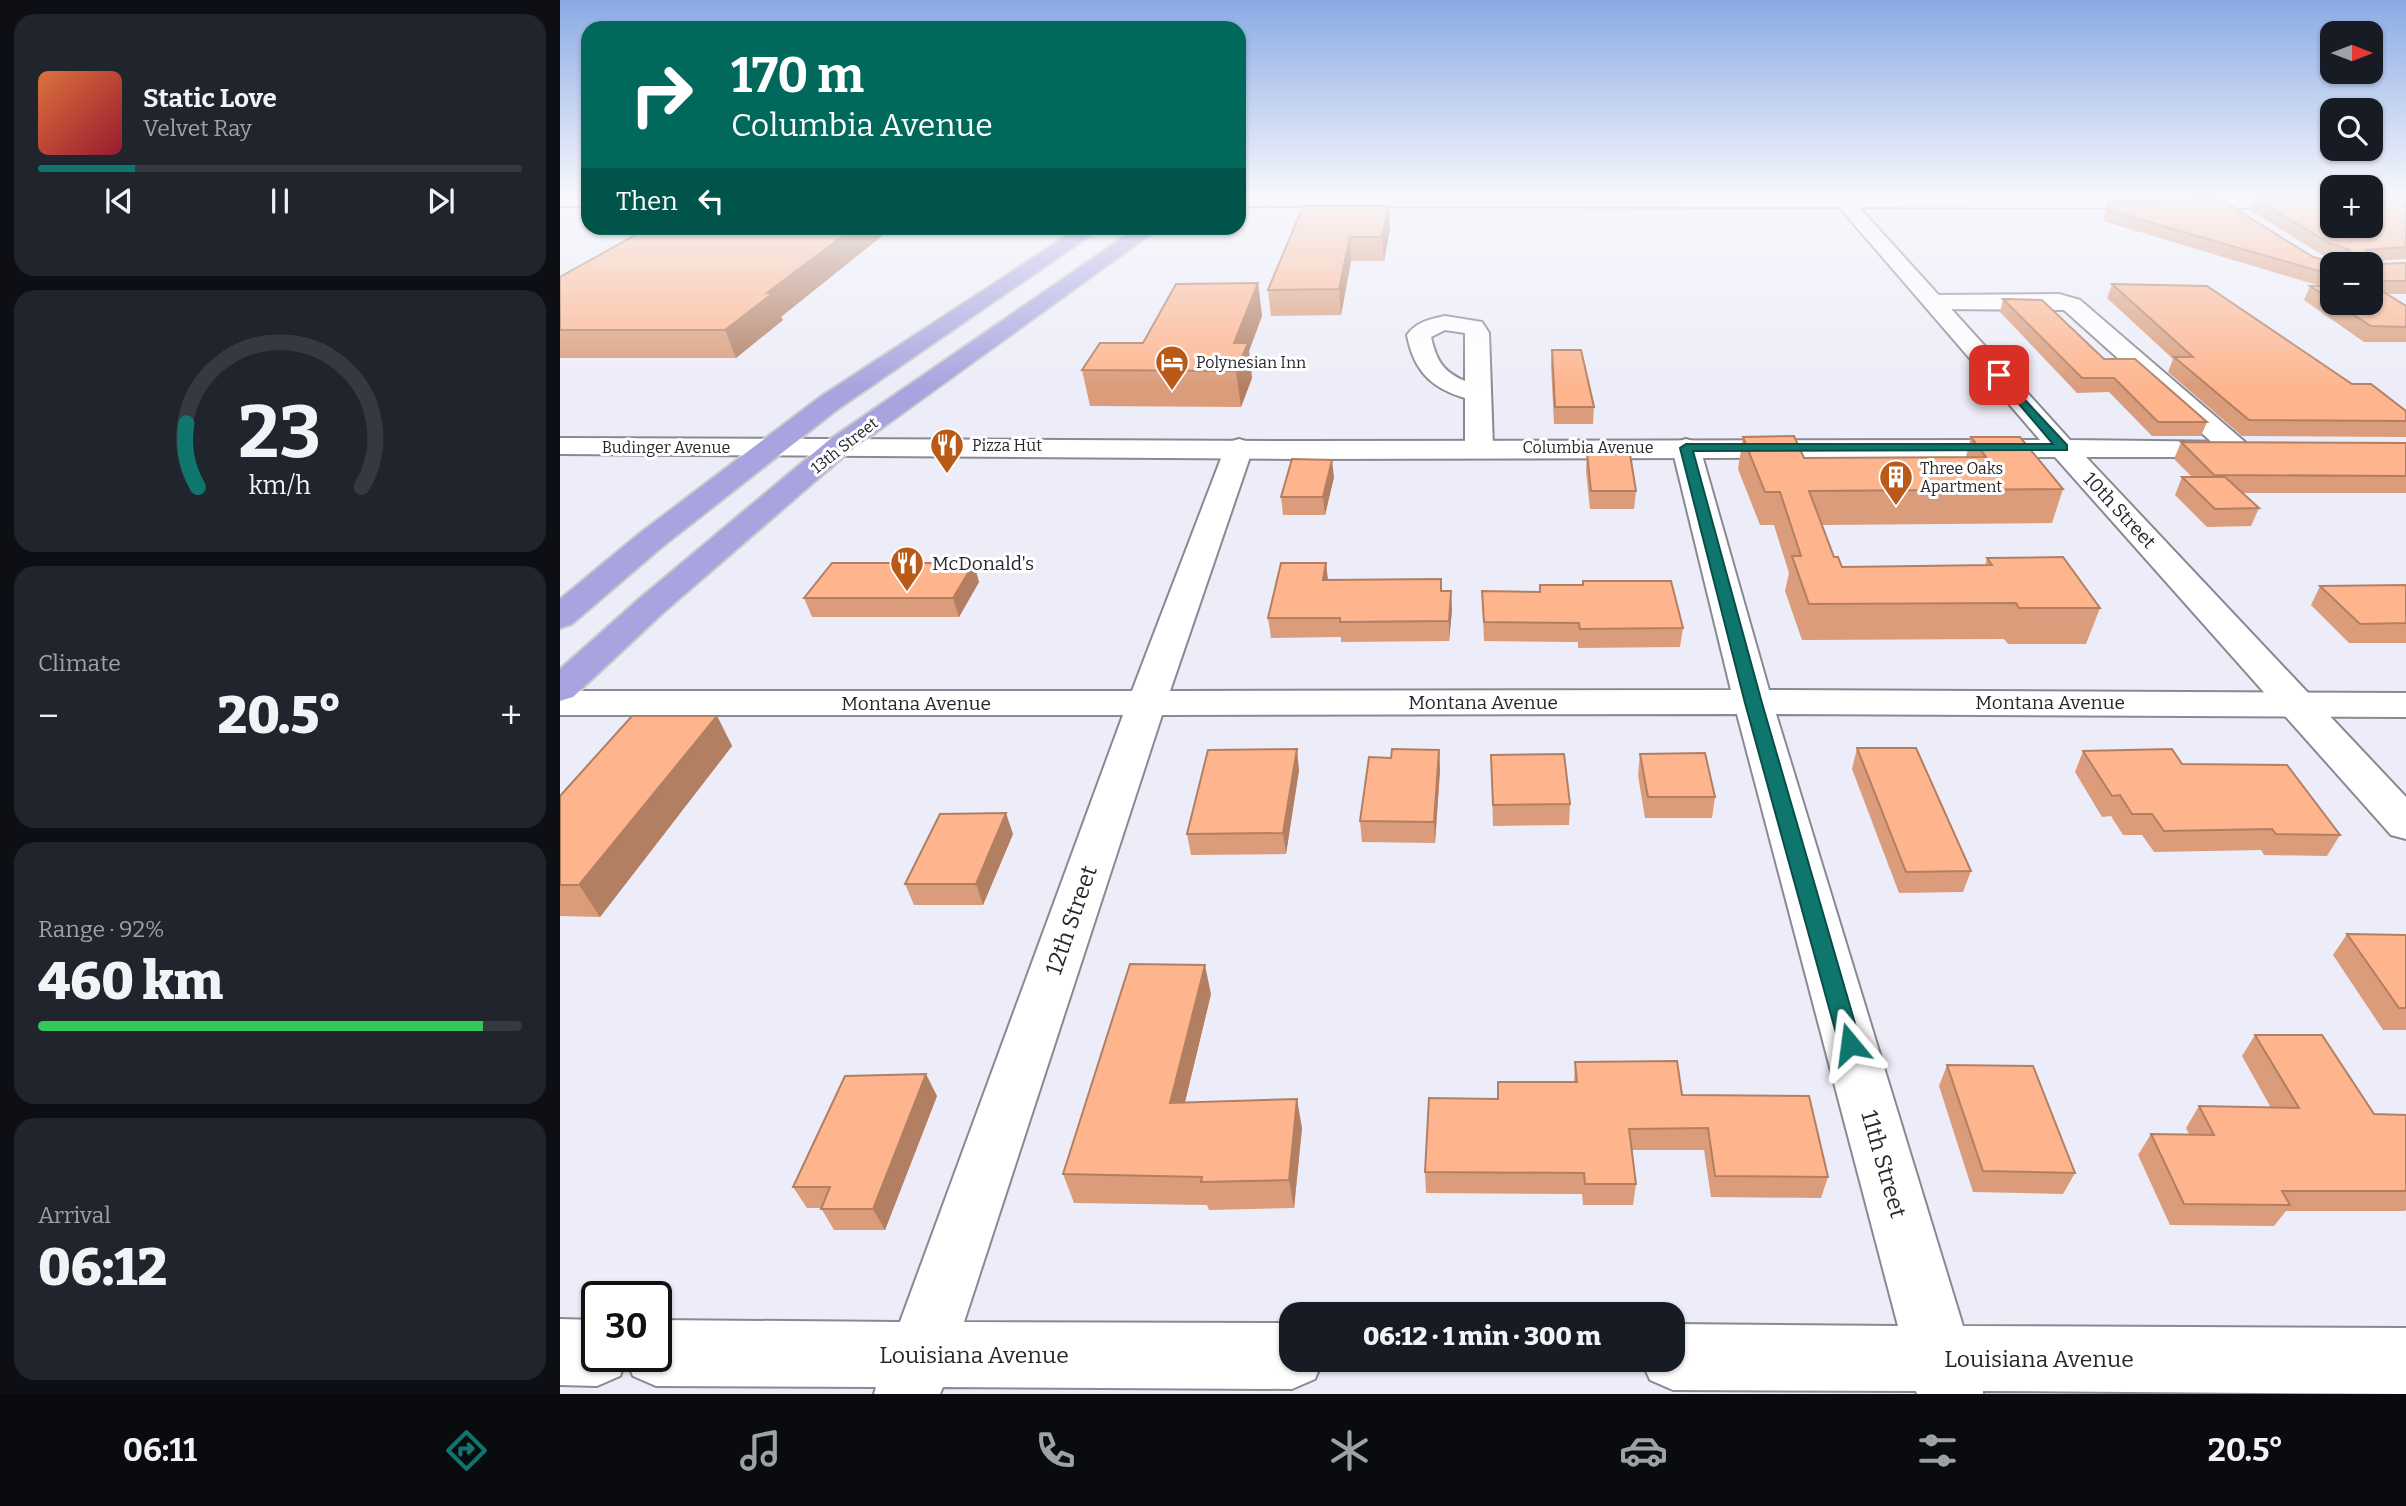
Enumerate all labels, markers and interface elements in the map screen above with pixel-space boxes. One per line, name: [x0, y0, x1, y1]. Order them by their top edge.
north arrow: [2320, 21, 2384, 84]
map controls: [2320, 21, 2383, 315]
text: 170 m: [731, 46, 864, 105]
icon: right: [616, 49, 707, 140]
text: Static Love: [143, 83, 277, 114]
button: search: [2320, 98, 2383, 161]
text: Columbia Avenue: [731, 106, 993, 144]
text: Velvet Ray: [143, 114, 252, 142]
button: +: [2320, 175, 2383, 238]
icon: previous: [100, 182, 138, 220]
icon: pause: [261, 182, 299, 220]
icon: next: [422, 182, 460, 220]
icon: left: [692, 182, 730, 220]
text: Then: [616, 186, 678, 217]
button: −: [2320, 252, 2383, 315]
hotel icon: Polynesian Inn: [1153, 343, 1191, 392]
pin: [1969, 345, 2029, 405]
place label: Polynesian Inn: [1196, 353, 1306, 372]
icon: arrive: [1980, 356, 2018, 394]
text: 23: [239, 389, 321, 476]
street label: 13th Street: [807, 413, 882, 477]
restaurant icon: Pizza Hut: [928, 426, 966, 475]
place label: Pizza Hut: [972, 436, 1042, 455]
street label: Budinger Avenue: [602, 438, 730, 457]
street label: Columbia Avenue: [1523, 438, 1653, 457]
building icon: Three Oaks Apartment: [1877, 458, 1915, 507]
place label: Three Oaks Apartment: [1920, 459, 2003, 496]
street label: 10th Street: [2079, 467, 2161, 553]
text: km/h: [249, 471, 311, 501]
restaurant icon: McDonald's: [888, 544, 926, 593]
place label: McDonald's: [932, 552, 1034, 575]
text: Climate: [38, 649, 121, 677]
text: 20.5°: [217, 684, 342, 747]
street label: Montana Avenue: [1408, 691, 1558, 714]
street label: Montana Avenue: [1975, 691, 2125, 714]
street label: Montana Avenue: [841, 692, 991, 715]
text: −: [38, 693, 59, 739]
text: +: [500, 693, 522, 739]
street label: 12th Street: [1039, 862, 1103, 978]
text: Range · 92%: [38, 915, 165, 943]
text: 460 km: [38, 950, 223, 1013]
position arrow: [1813, 1007, 1887, 1081]
street label: 11th Street: [1855, 1107, 1913, 1221]
text: Arrival: [38, 1201, 111, 1229]
text: 06:12: [38, 1236, 167, 1299]
speed limit sign: 30: [581, 1281, 672, 1372]
text: 06:12 · 1 min · 300 m: [1363, 1321, 1601, 1352]
street label: Louisiana Avenue: [879, 1341, 1069, 1369]
street label: Louisiana Avenue: [1944, 1345, 2134, 1373]
icon: directions: [442, 1426, 491, 1475]
icon: music: [736, 1426, 785, 1475]
icon: phone: [1031, 1426, 1080, 1475]
icon: climate: [1325, 1426, 1374, 1475]
icon: car: [1619, 1426, 1668, 1475]
icon: filters: [1913, 1426, 1962, 1475]
text: 06:11: [123, 1431, 197, 1469]
text: 20.5°: [2208, 1431, 2283, 1469]

